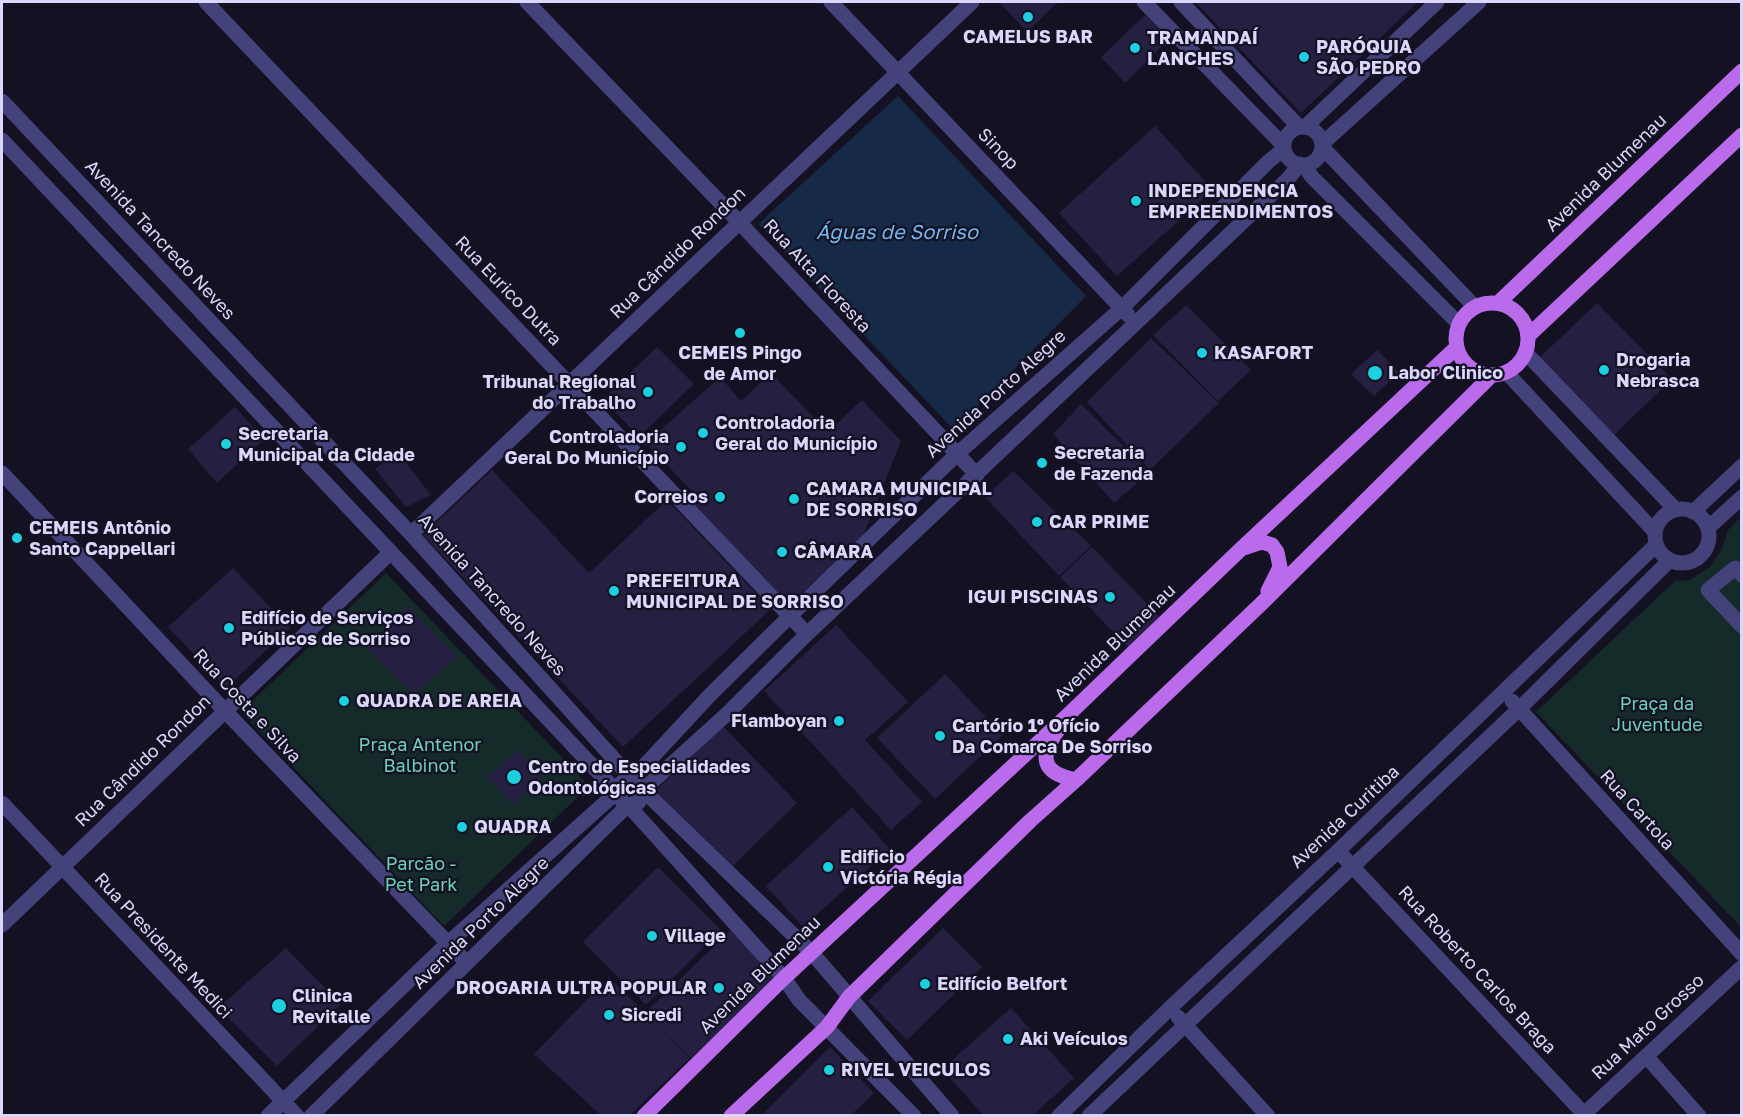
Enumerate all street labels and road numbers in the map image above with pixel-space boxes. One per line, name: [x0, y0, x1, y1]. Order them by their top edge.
street label: Avenida Blumenau: [1541, 110, 1671, 236]
street label: Sinop: [973, 124, 1023, 174]
street label: Avenida Tancredo Neves: [80, 156, 240, 324]
street label: Rua Cândido Rondon: [606, 183, 750, 323]
street label: Rua Alta Floresta: [759, 215, 875, 337]
street label: Rua Eurico Dutra: [450, 232, 566, 350]
street label: Avenida Porto Alegre: [921, 325, 1071, 463]
street label: Avenida Tancredo Neves: [414, 510, 570, 680]
street label: Avenida Blumenau: [1050, 580, 1180, 706]
street label: Rua Costa e Silva: [189, 644, 305, 768]
street label: Rua Cândido Rondon: [71, 691, 215, 831]
street label: Avenida Curitiba: [1286, 761, 1404, 873]
street label: Rua Cartola: [1595, 765, 1679, 855]
street label: Avenida Porto Alegre: [408, 852, 554, 994]
street label: Rua Presidente Medici: [90, 868, 236, 1024]
street label: Rua Roberto Carlos Braga: [1393, 882, 1561, 1058]
street label: Avenida Blumenau: [695, 912, 825, 1038]
street label: Rua Mato Grosso: [1587, 969, 1709, 1085]

